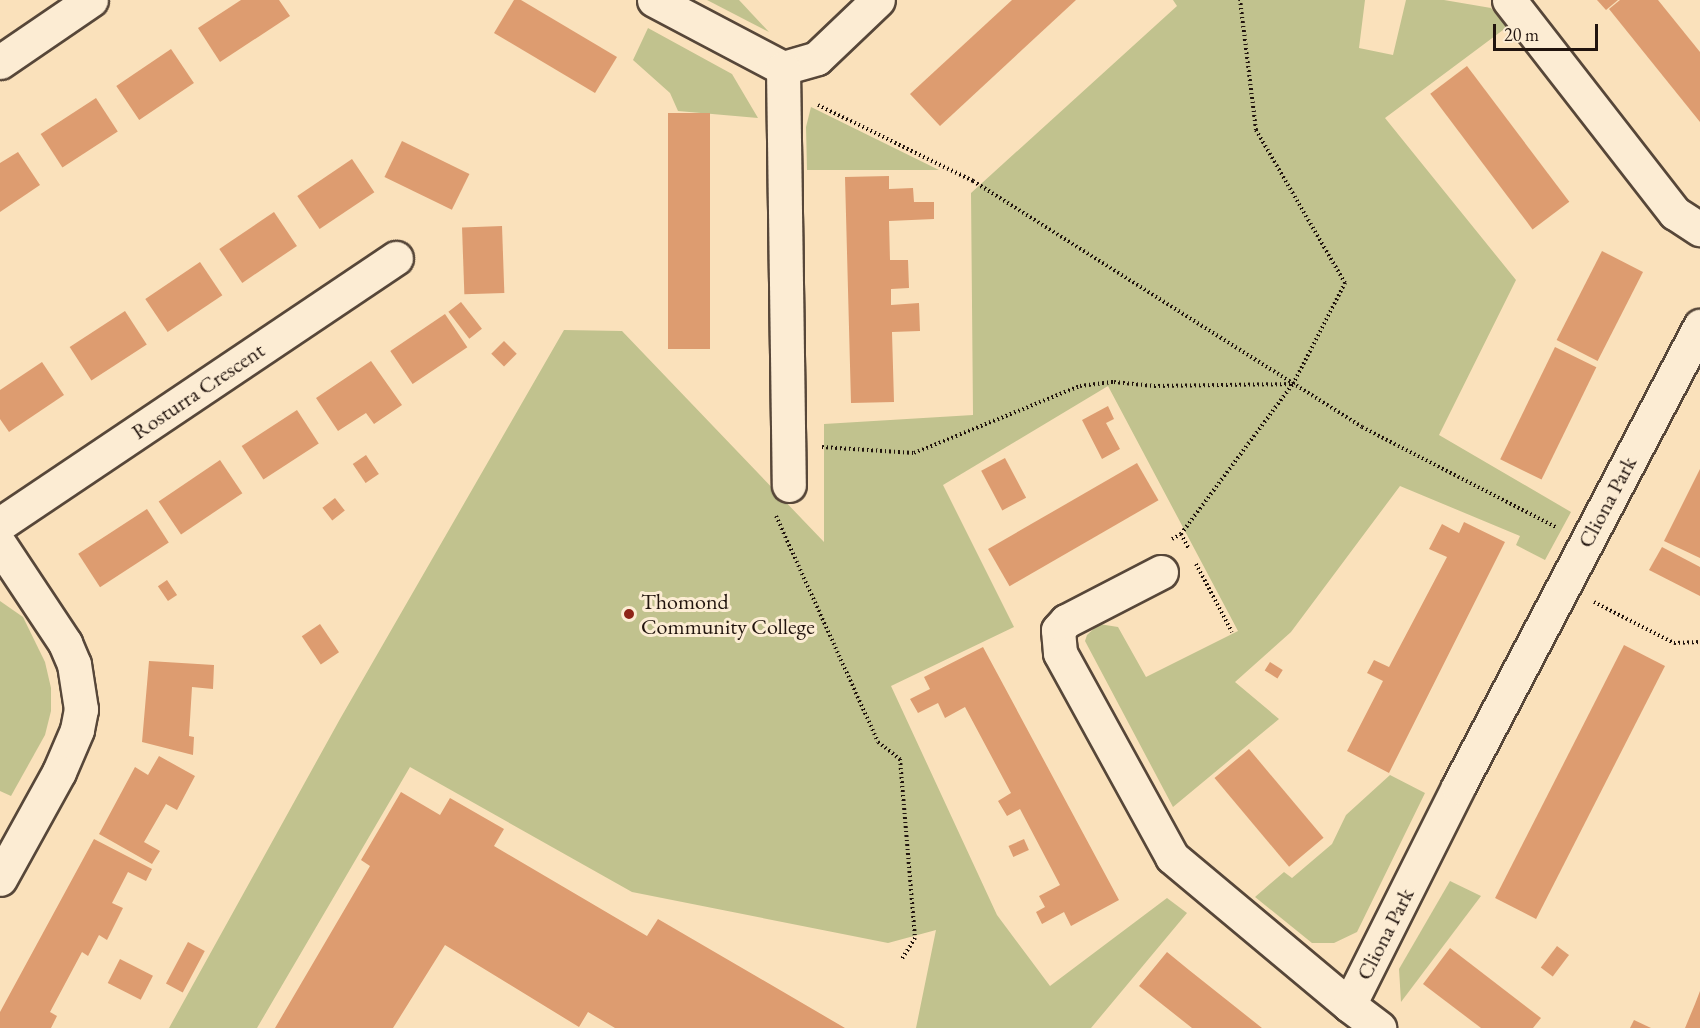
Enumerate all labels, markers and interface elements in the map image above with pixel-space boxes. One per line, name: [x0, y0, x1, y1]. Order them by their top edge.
scale bar: [1496, 12, 1601, 50]
text: 20 m: [1504, 23, 1539, 46]
street label: Rosturra Crescent: [127, 337, 269, 445]
street label: Cliona Park: [1572, 452, 1642, 552]
place label: Thomond Community College: [641, 588, 815, 640]
marker: Thomond Community College: [622, 607, 636, 621]
street label: Cliona Park: [1351, 884, 1419, 984]

